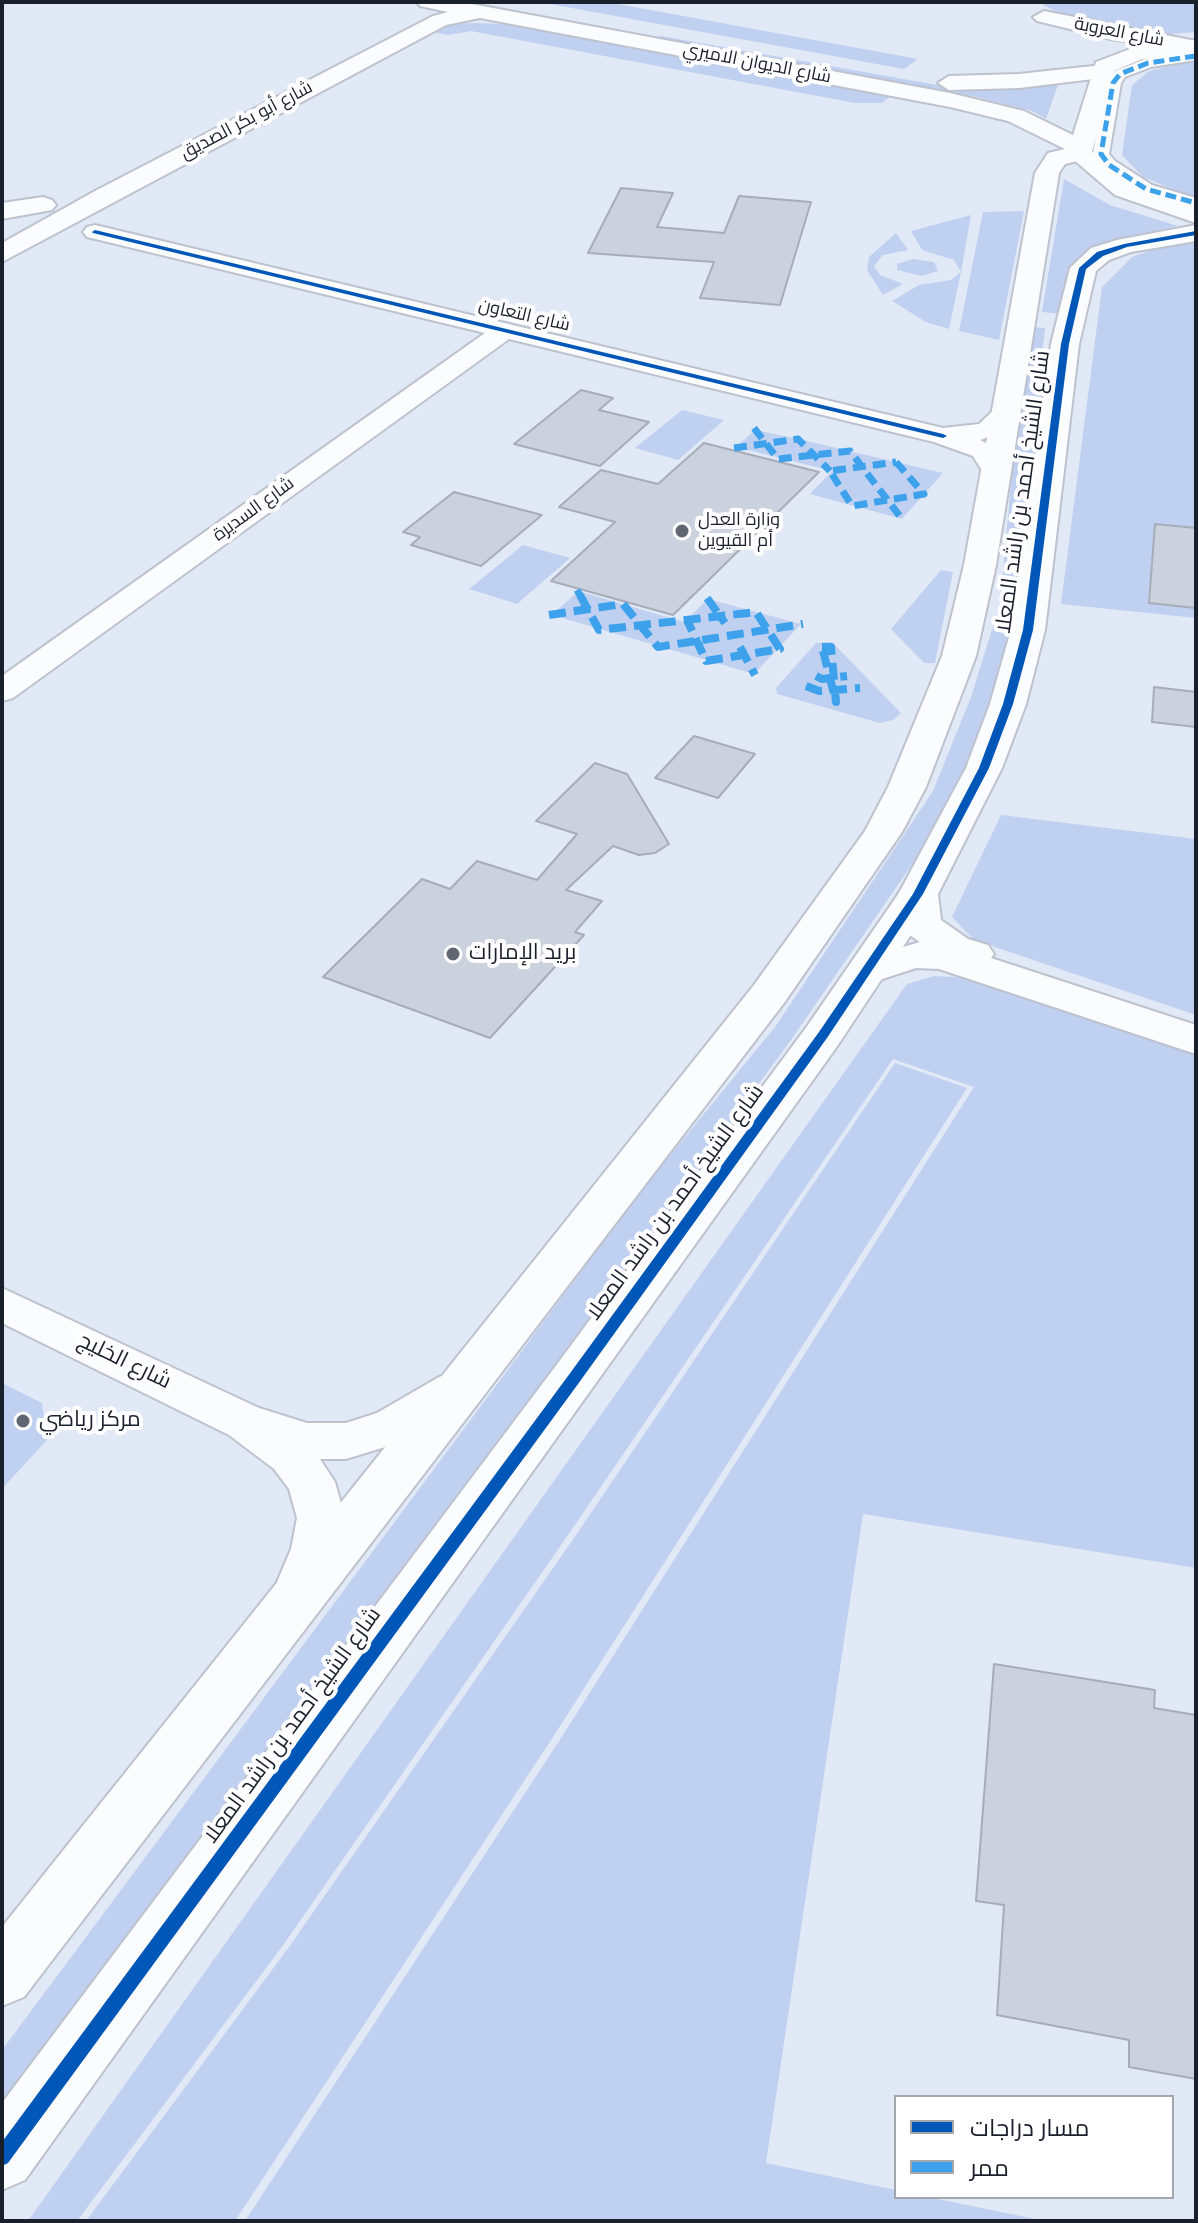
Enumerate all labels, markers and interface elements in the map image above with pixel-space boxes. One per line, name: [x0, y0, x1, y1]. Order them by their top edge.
street label: شارع العروبة: [1072, 14, 1166, 52]
street label: شارع الديوان الاميري: [681, 39, 833, 89]
street label: شارع أبو بكر الصديق: [177, 77, 317, 165]
street label: شارع التعاون: [476, 295, 572, 337]
street label: شارع الشيخ أحمد بن راشد المعلا: [991, 349, 1057, 635]
street label: شارع السديرة: [209, 473, 299, 547]
place label: وزارة العدل أم القيوين: [698, 510, 780, 552]
marker: وزارة العدل أم القيوين: [673, 522, 691, 540]
place label: بريد الإمارات: [469, 941, 576, 967]
marker: بريد الإمارات: [444, 945, 462, 963]
street label: شارع الشيخ أحمد بن راشد المعلا: [581, 1080, 771, 1326]
street label: شارع الخليج: [73, 1328, 175, 1396]
place label: مركز رياضي: [39, 1408, 141, 1434]
marker: مركز رياضي: [14, 1412, 32, 1430]
street label: شارع الشيخ أحمد بن راشد المعلا: [198, 1603, 388, 1849]
legend: [894, 2095, 1174, 2199]
text: مسار دراجات: [970, 2112, 1089, 2144]
text: ممر: [970, 2152, 1009, 2184]

